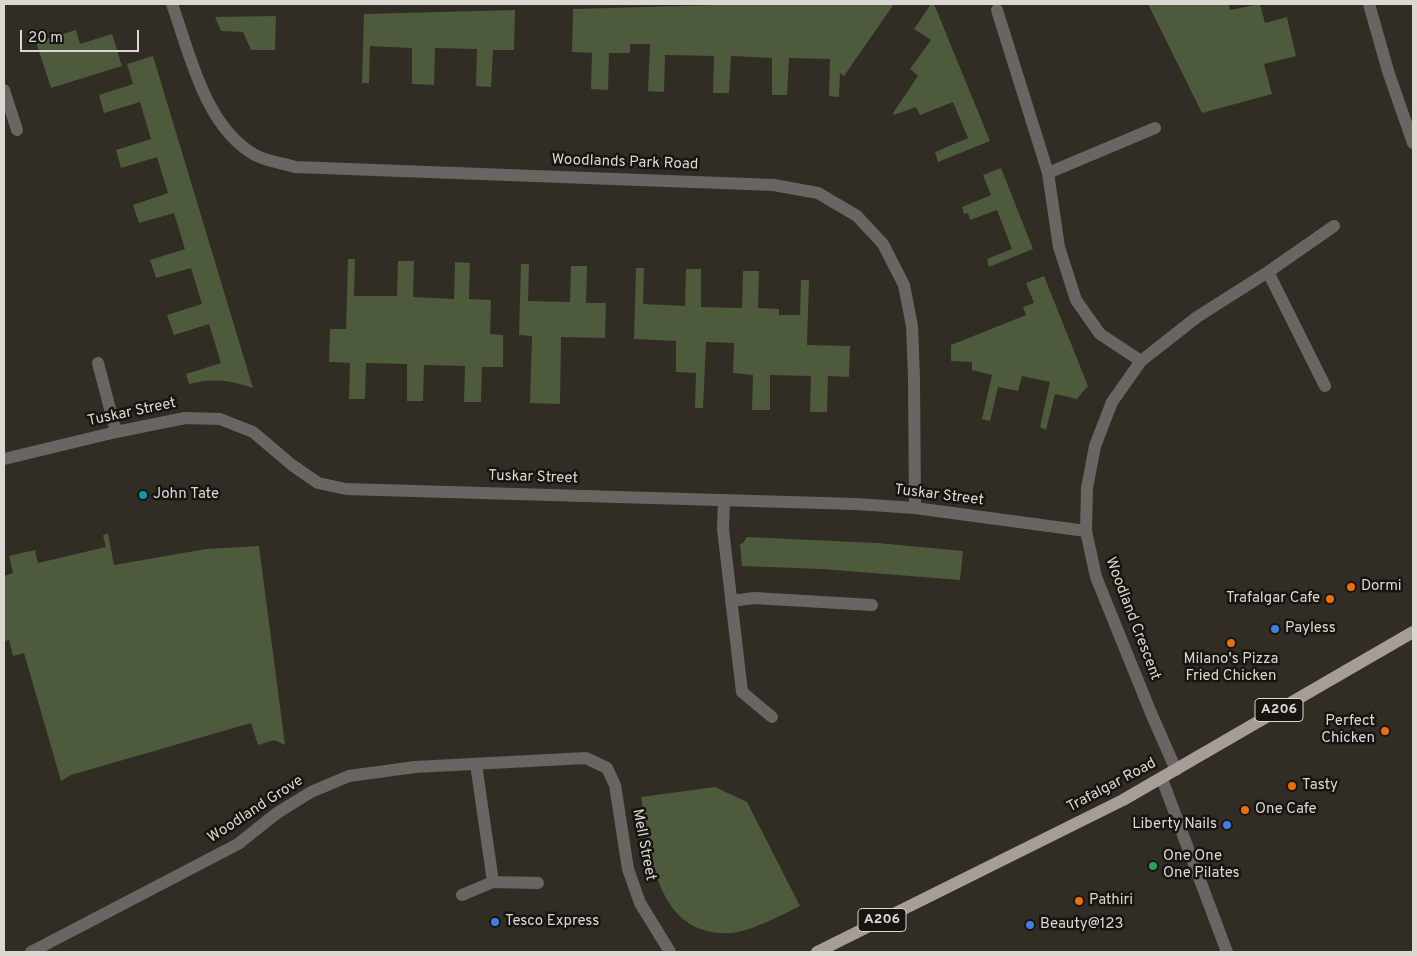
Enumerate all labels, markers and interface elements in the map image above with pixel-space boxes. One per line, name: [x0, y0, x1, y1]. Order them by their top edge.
scale bar: [22, 20, 141, 52]
text: 20 m: [28, 29, 63, 48]
street label: Woodlands Park Road: [551, 151, 699, 175]
street label: Tuskar Street: [86, 395, 178, 431]
street label: Tuskar Street: [488, 467, 578, 489]
street label: Tuskar Street: [893, 482, 985, 510]
place label: John Tate: [153, 486, 219, 504]
marker: John Tate: [137, 489, 149, 501]
street label: Woodland Crescent: [1100, 555, 1164, 683]
place label: Dormi: [1361, 578, 1402, 596]
marker: Dormi: [1345, 581, 1357, 593]
place label: Trafalgar Cafe: [1226, 590, 1320, 608]
marker: Trafalgar Cafe: [1324, 593, 1336, 605]
place label: Payless: [1285, 620, 1336, 638]
marker: Payless: [1269, 623, 1281, 635]
marker: Milano's Pizza Fried Chicken: [1225, 637, 1237, 649]
place label: Milano's Pizza Fried Chicken: [1184, 651, 1278, 686]
road number: A206: [1255, 698, 1303, 722]
place label: Perfect Chicken: [1321, 713, 1375, 748]
marker: Perfect Chicken: [1379, 725, 1391, 737]
street label: Trafalgar Road: [1064, 755, 1160, 817]
street label: Woodland Grove: [205, 772, 307, 848]
place label: Tasty: [1302, 777, 1338, 795]
marker: Tasty: [1286, 780, 1298, 792]
place label: One Cafe: [1255, 801, 1317, 819]
marker: One Cafe: [1239, 804, 1251, 816]
street label: Mell Street: [627, 808, 659, 882]
place label: Liberty Nails: [1132, 816, 1217, 834]
marker: Liberty Nails: [1221, 819, 1233, 831]
place label: One One One Pilates: [1163, 848, 1240, 883]
marker: One One One Pilates: [1147, 860, 1159, 872]
place label: Pathiri: [1089, 892, 1133, 910]
marker: Pathiri: [1073, 895, 1085, 907]
road number: A206: [858, 908, 906, 932]
place label: Tesco Express: [505, 913, 599, 931]
marker: Tesco Express: [489, 916, 501, 928]
place label: Beauty@123: [1040, 916, 1124, 934]
marker: Beauty@123: [1024, 919, 1036, 931]

